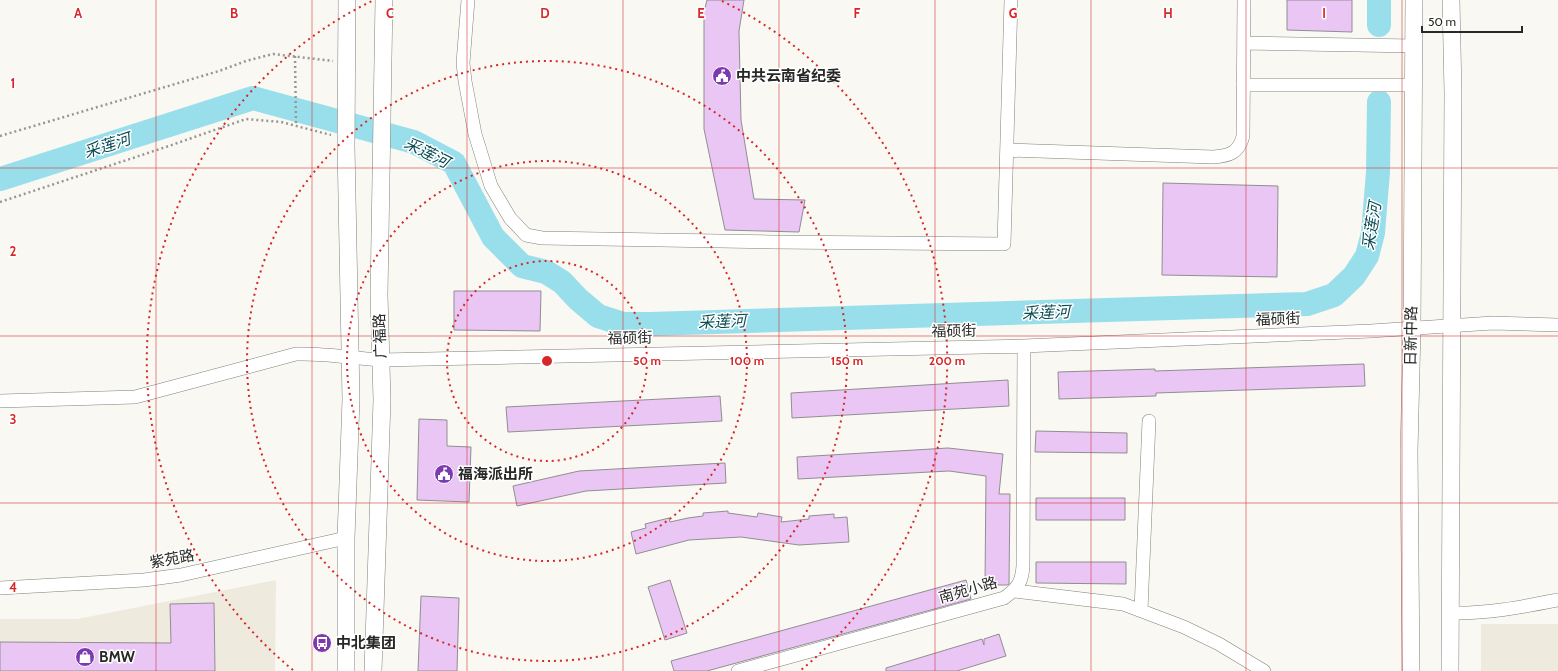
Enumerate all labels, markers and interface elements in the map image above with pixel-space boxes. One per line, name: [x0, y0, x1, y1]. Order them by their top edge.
text: A: [74, 5, 83, 21]
text: B: [230, 5, 238, 21]
text: C: [386, 5, 394, 21]
text: D: [540, 5, 550, 21]
text: E: [697, 5, 705, 21]
text: F: [854, 5, 861, 21]
text: G: [1009, 5, 1018, 21]
text: H: [1163, 5, 1173, 21]
text: I: [1322, 5, 1326, 21]
scale bar: [1422, 8, 1522, 34]
text: 50 m: [1428, 14, 1456, 29]
public building icon: 中共云南省纪委: [711, 65, 733, 87]
place label: 中共云南省纪委: [736, 67, 841, 85]
text: 1: [11, 75, 15, 91]
water label: 采莲河: [81, 128, 136, 162]
water label: 采莲河: [401, 133, 455, 173]
water label: 采莲河: [1358, 198, 1385, 251]
text: 2: [10, 243, 17, 259]
water label: 采莲河: [1022, 302, 1073, 323]
street label: 日新中路: [1401, 306, 1421, 366]
street label: 福硕街: [1255, 309, 1301, 329]
water label: 采莲河: [698, 311, 749, 332]
street label: 广福路: [370, 313, 390, 359]
street label: 福硕街: [931, 322, 977, 340]
street label: 福硕街: [607, 329, 653, 347]
text: 50 m: [633, 353, 661, 368]
text: 100 m: [730, 353, 764, 368]
text: 150 m: [831, 353, 863, 368]
text: 200 m: [929, 353, 965, 368]
centre of rings: [540, 354, 554, 368]
text: 3: [9, 411, 17, 427]
public building icon: 福海派出所: [433, 463, 455, 485]
place label: 福海派出所: [458, 465, 533, 483]
street label: 紫苑路: [148, 546, 196, 572]
street label: 南苑小路: [937, 573, 999, 607]
text: 4: [9, 579, 17, 595]
bus stop icon: 中北集团: [311, 632, 333, 654]
place label: 中北集团: [336, 634, 396, 652]
shop icon: BMW: [74, 646, 96, 668]
place label: BMW: [99, 648, 136, 666]

